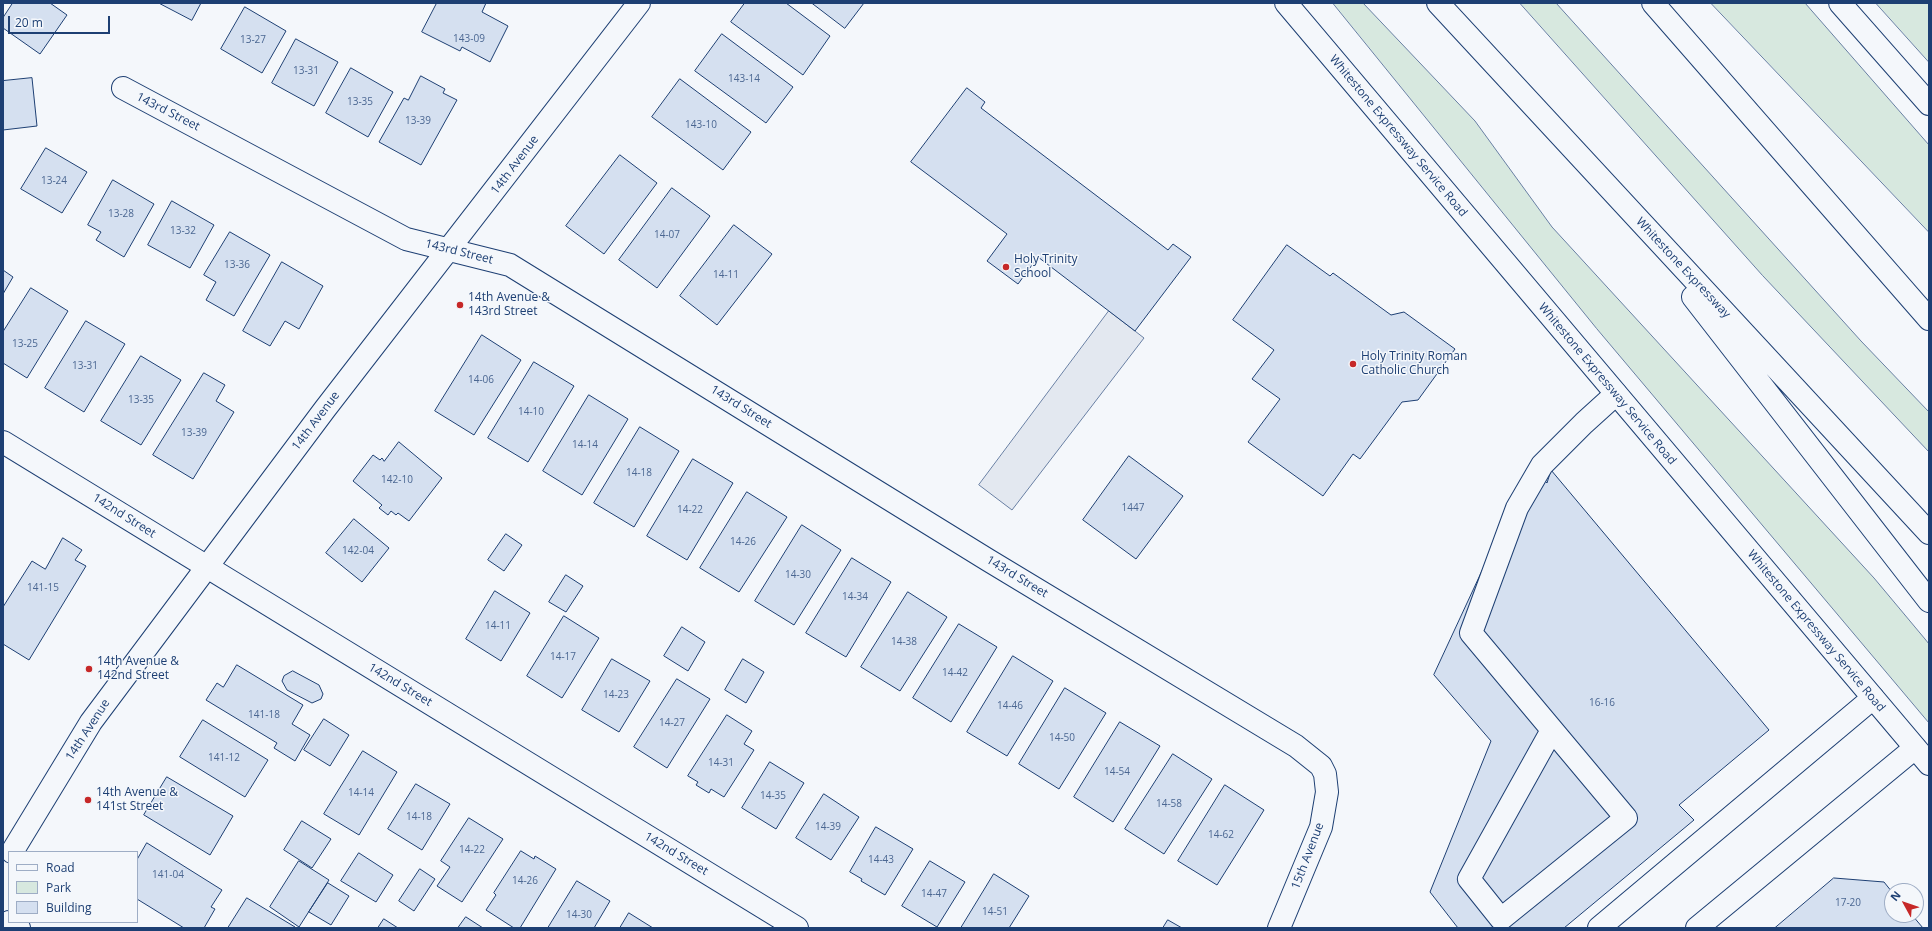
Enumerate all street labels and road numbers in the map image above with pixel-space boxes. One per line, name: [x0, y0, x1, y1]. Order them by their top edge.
street label: Whitestone Expressway Service Road: [1326, 52, 1470, 220]
street label: 143rd Street: [134, 90, 202, 134]
street label: 14th Avenue: [488, 133, 542, 197]
street label: Whitestone Expressway: [1633, 215, 1733, 321]
street label: 143rd Street: [424, 237, 494, 267]
street label: Whitestone Expressway Service Road: [1535, 300, 1679, 468]
street label: 143rd Street: [708, 382, 774, 432]
street label: 14th Avenue: [289, 389, 343, 453]
street label: 142nd Street: [90, 491, 158, 541]
street label: Whitestone Expressway Service Road: [1744, 547, 1888, 715]
street label: 143rd Street: [984, 553, 1050, 601]
street label: 142nd Street: [365, 660, 435, 710]
street label: 14th Avenue: [63, 697, 113, 763]
street label: 15th Avenue: [1289, 821, 1327, 891]
street label: 142nd Street: [641, 829, 711, 879]

